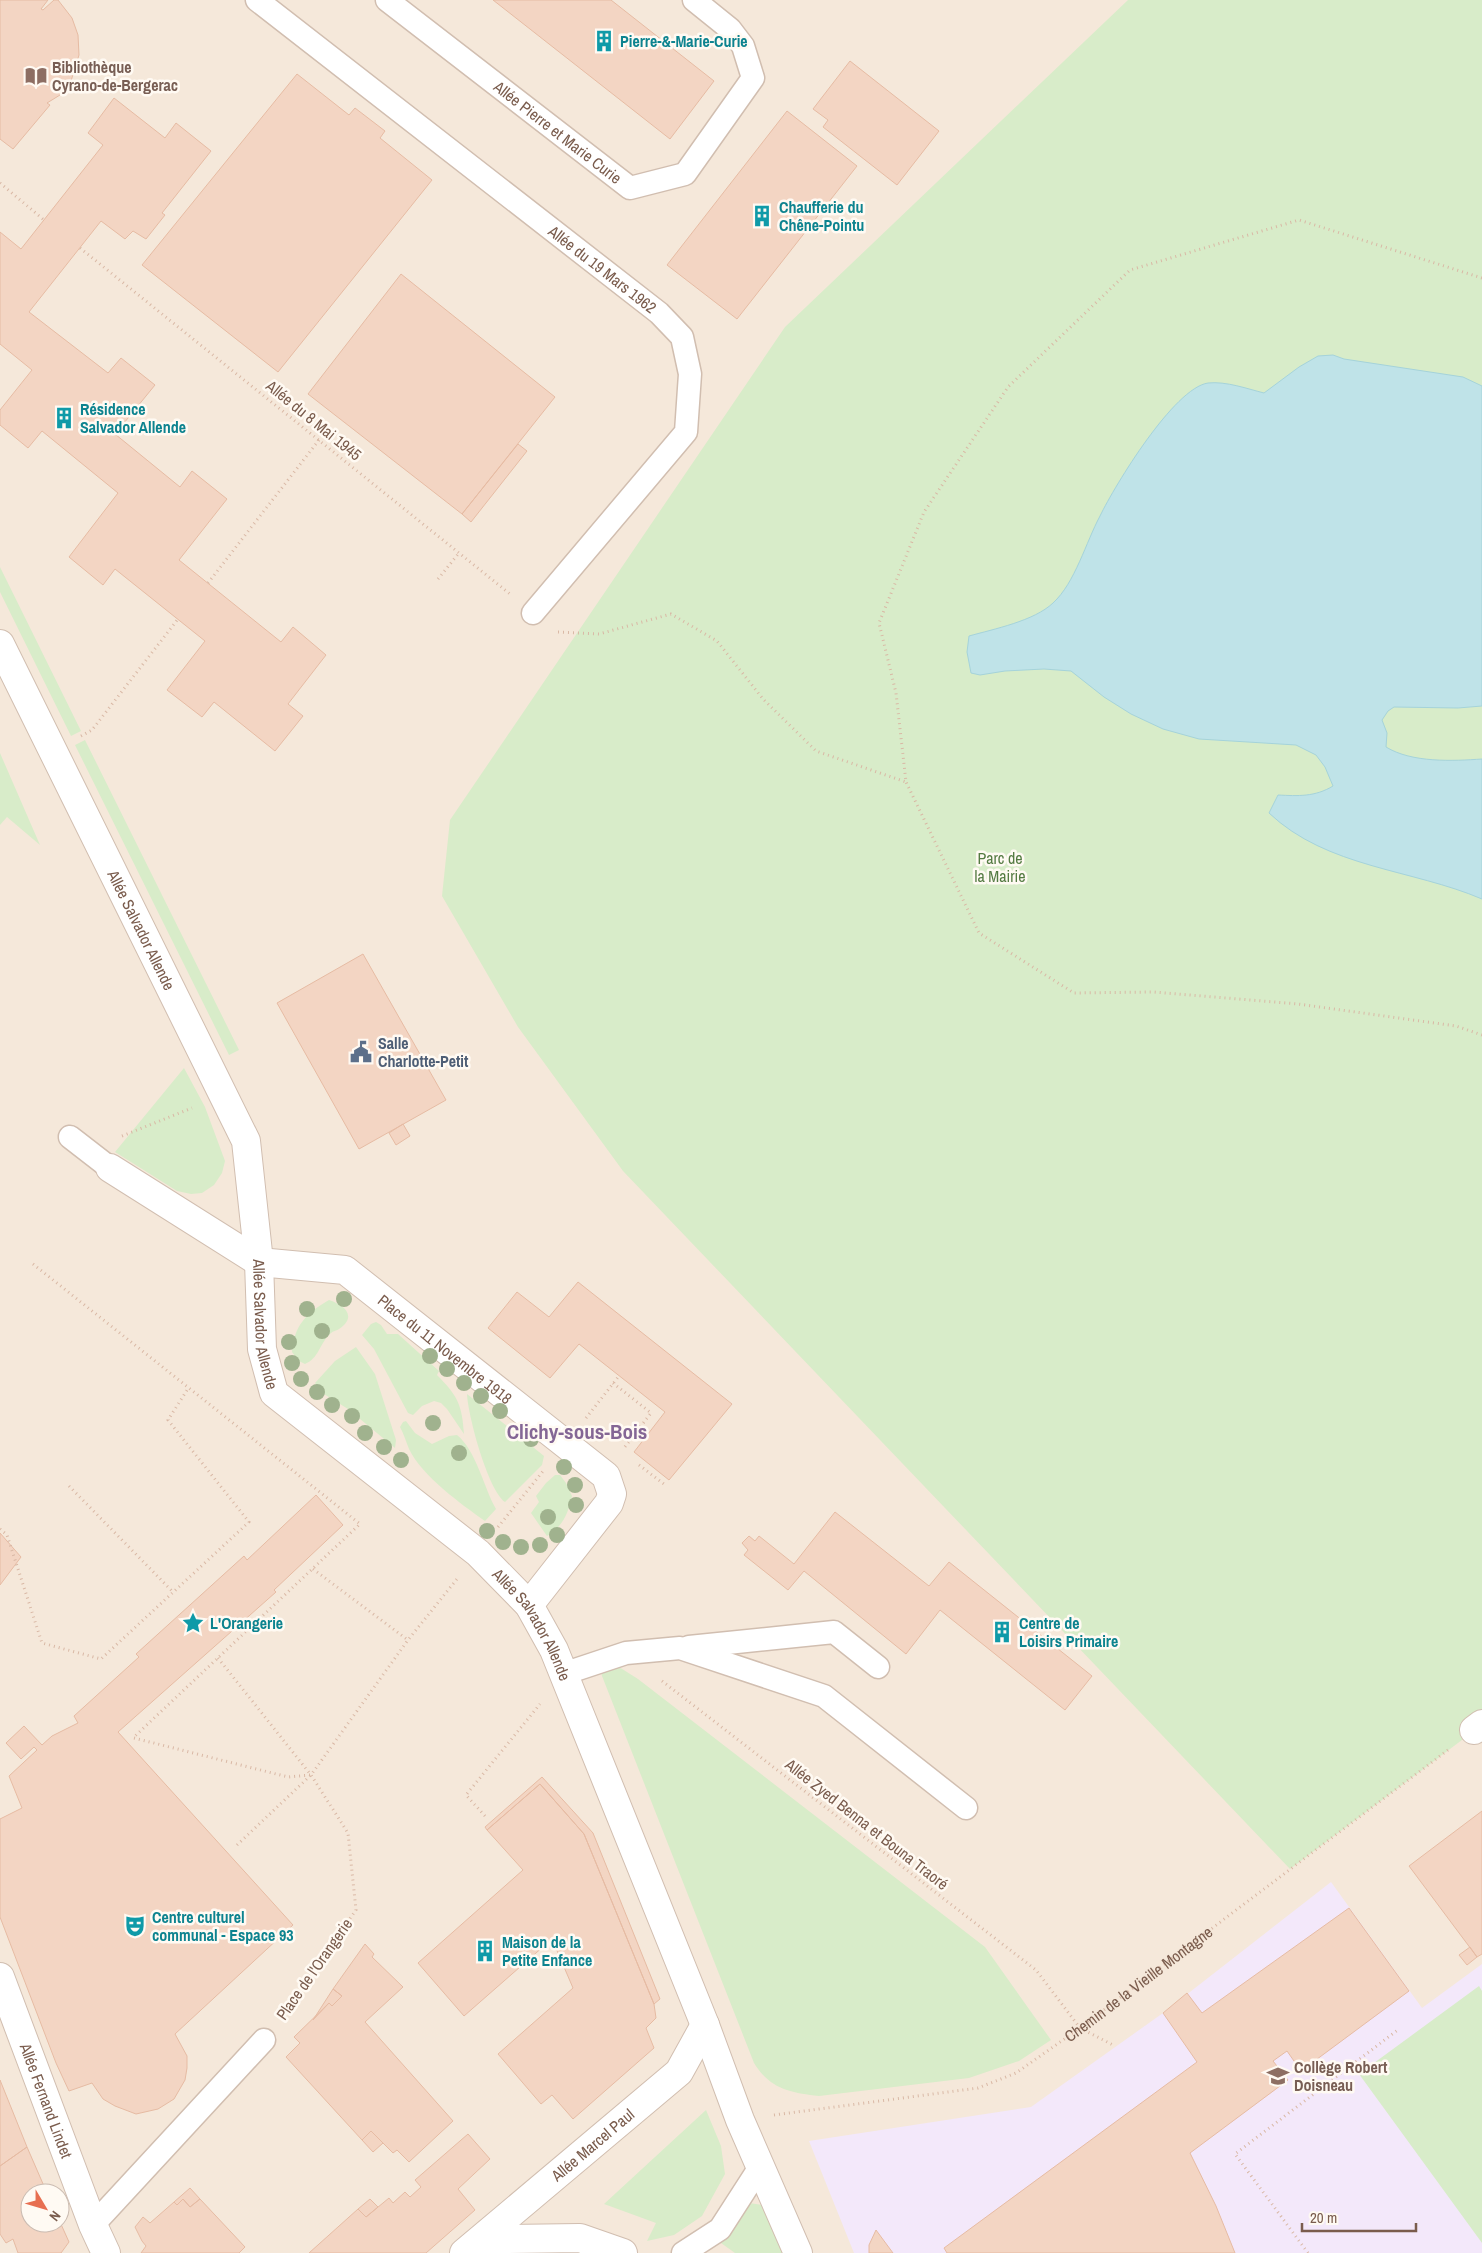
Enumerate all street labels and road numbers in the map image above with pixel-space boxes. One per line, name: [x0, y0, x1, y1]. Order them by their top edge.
street label: Allée Pierre et Marie Curie: [489, 75, 626, 189]
street label: Allée du 19 Mars 1962: [543, 219, 661, 318]
street label: Allée du 8 Mai 1945: [261, 374, 366, 465]
street label: Allée Salvador Allende: [102, 865, 181, 994]
street label: Allée Salvador Allende: [248, 1258, 284, 1392]
street label: Place du 11 Novembre 1918: [373, 1289, 517, 1409]
street label: Allée Salvador Allende: [487, 1563, 576, 1684]
street label: Allée Zyed Benna et Bouna Traoré: [780, 1753, 953, 1895]
street label: Place de l'Orangerie: [271, 1914, 357, 2024]
street label: Chemin de la Vieille Montagne: [1060, 1921, 1217, 2047]
street label: Allée Fernand Lindet: [14, 2039, 78, 2162]
street label: Allée Marcel Paul: [546, 2103, 639, 2187]

